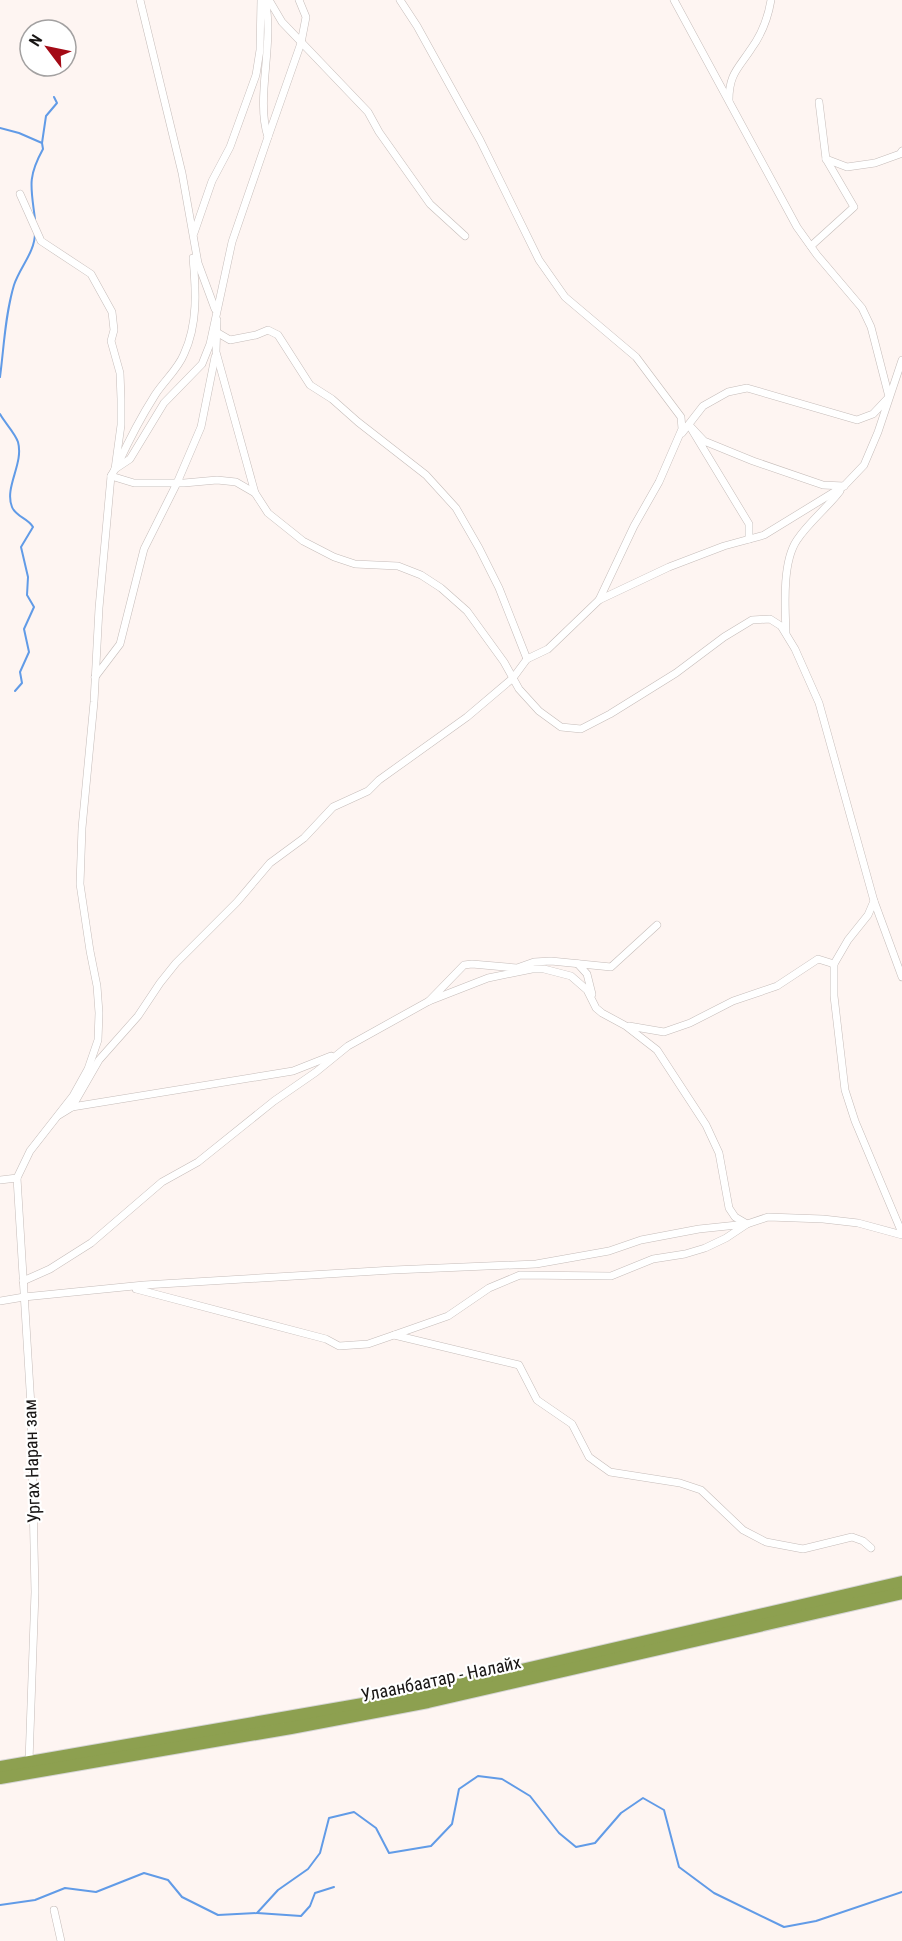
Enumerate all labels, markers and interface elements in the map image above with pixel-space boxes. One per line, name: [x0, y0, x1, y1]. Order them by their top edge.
north arrow: [18, 18, 78, 78]
text: N: [25, 31, 46, 50]
street label: Ургах Наран зам: [19, 1399, 44, 1523]
street label: Улаанбаатар - Налайх: [359, 1651, 523, 1706]

